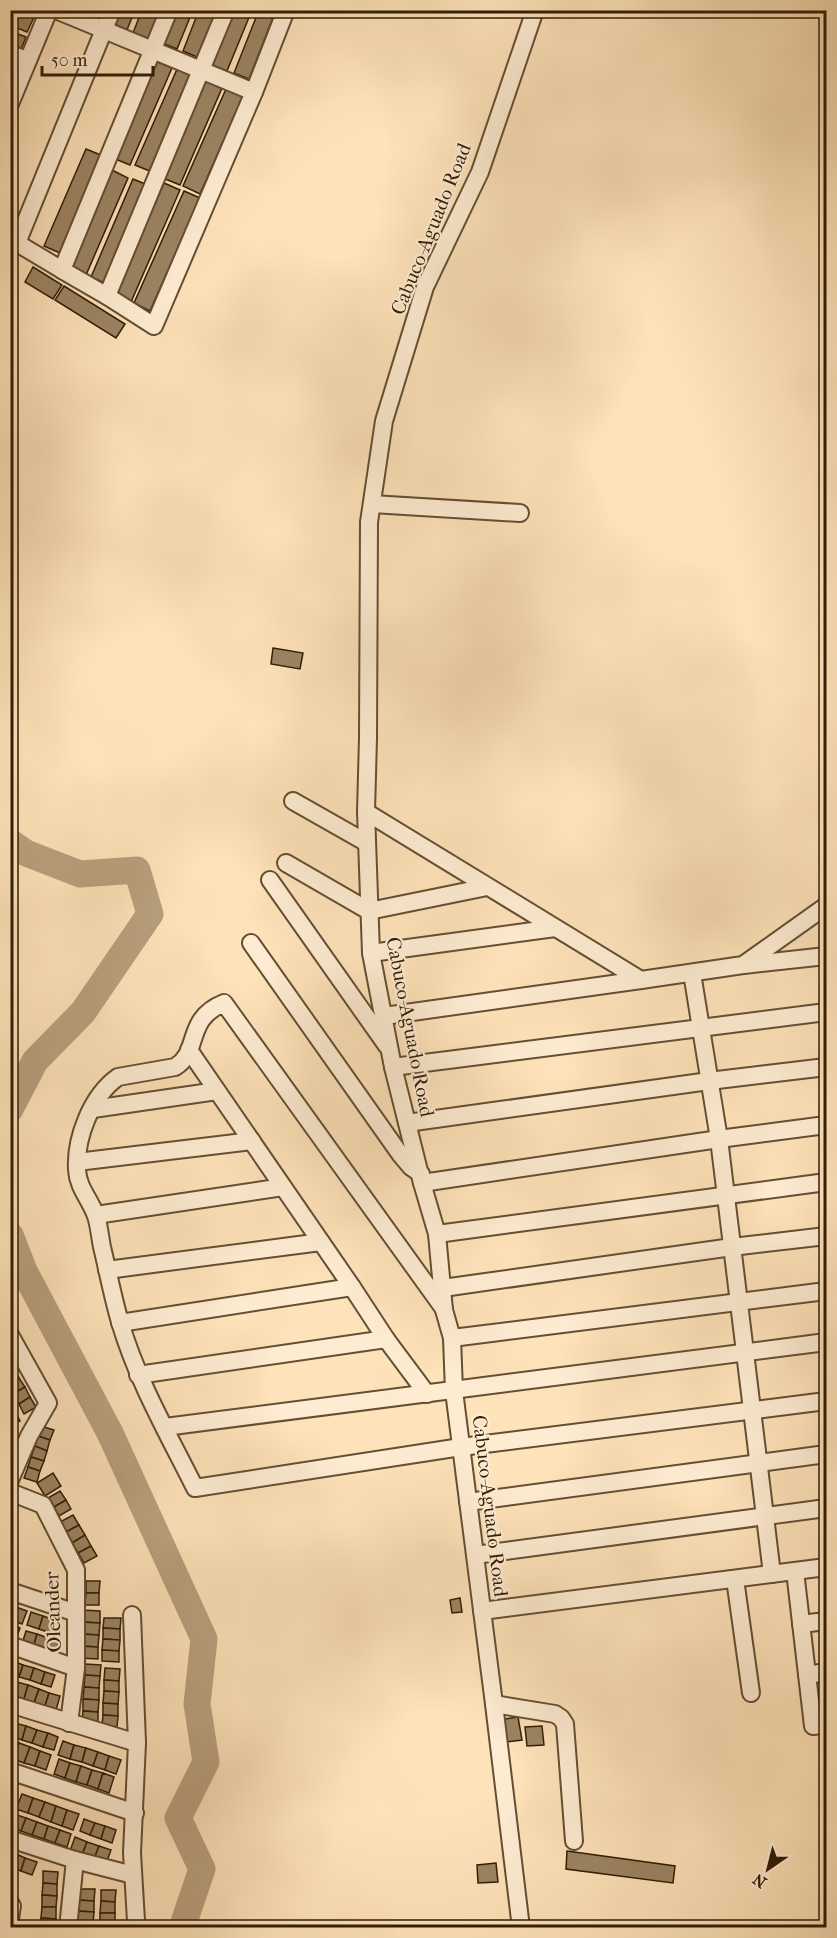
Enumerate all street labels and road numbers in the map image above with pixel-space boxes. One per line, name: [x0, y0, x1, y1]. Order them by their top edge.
street label: Cabuco-Aguado Road: [386, 139, 476, 318]
street label: Cabuco-Aguado Road: [381, 935, 439, 1120]
street label: Cabuco-Aguado Road: [467, 1414, 513, 1599]
street label: Oleander: [40, 1571, 66, 1653]

